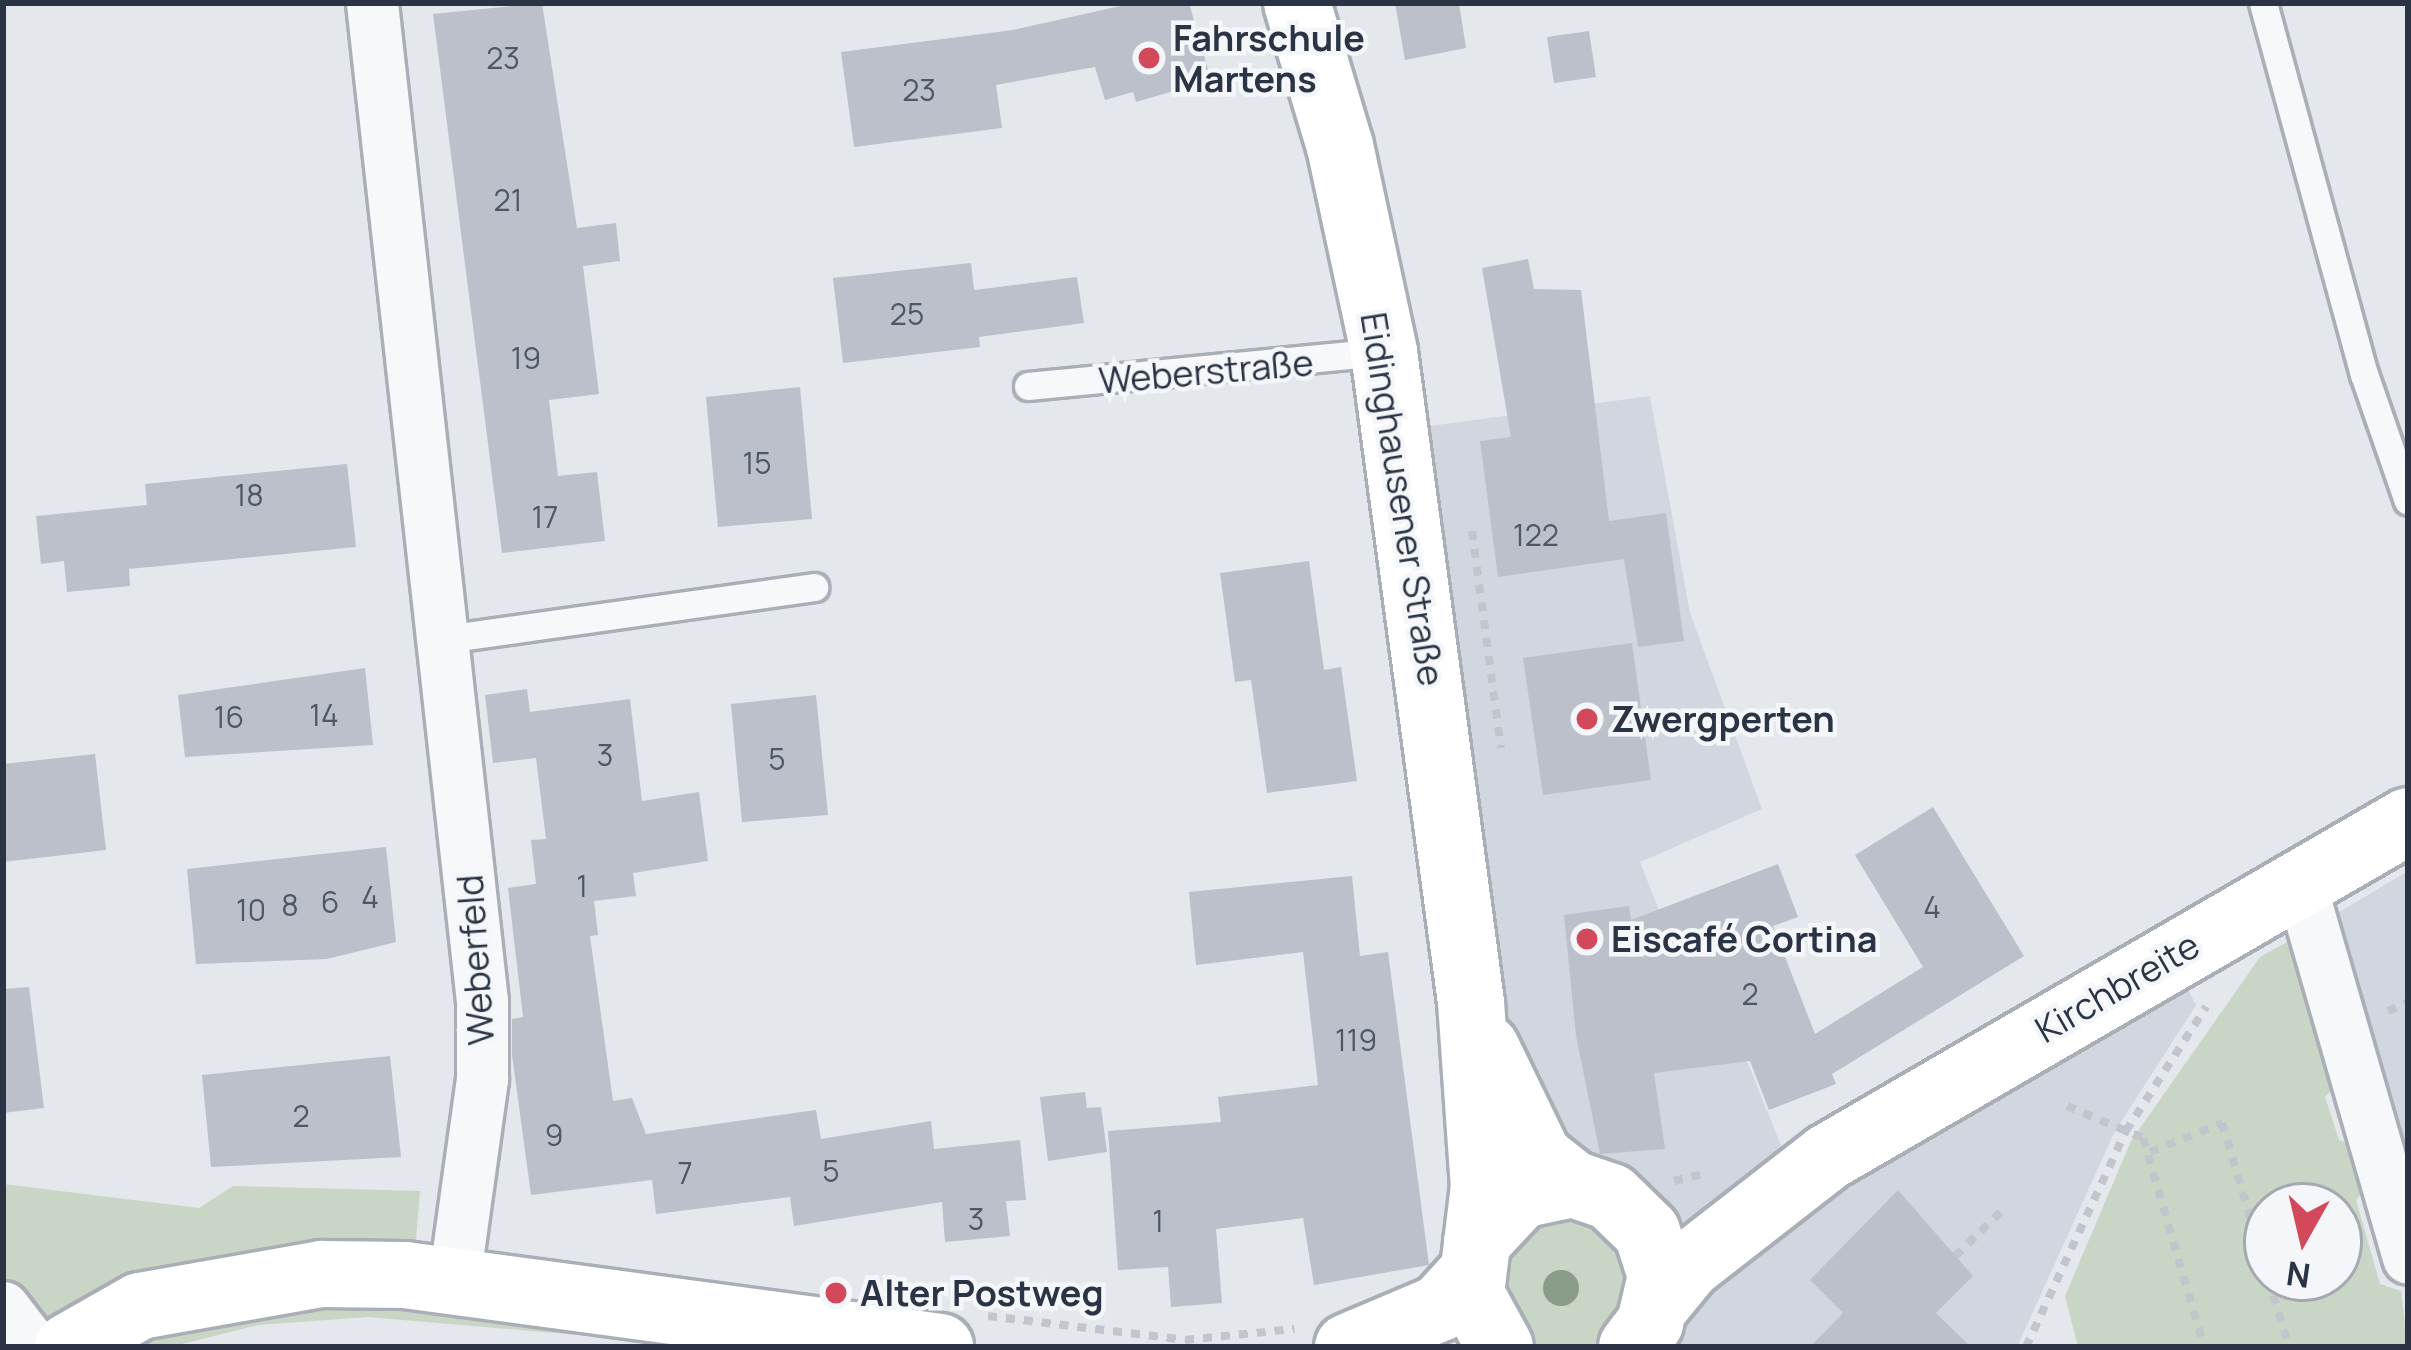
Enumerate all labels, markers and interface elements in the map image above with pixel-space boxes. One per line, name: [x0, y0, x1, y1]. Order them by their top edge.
place label: Fahrschule Martens: [1173, 15, 1365, 100]
house number: 23: [486, 40, 520, 76]
marker: Fahrschule Martens: [1136, 45, 1162, 71]
house number: 23: [902, 72, 936, 108]
house number: 21: [494, 182, 522, 218]
house number: 25: [890, 296, 924, 332]
street label: Eidinghausener Straße: [1352, 309, 1454, 689]
house number: 19: [511, 340, 541, 376]
street label: Weberstraße: [1097, 340, 1315, 402]
house number: 15: [742, 445, 772, 481]
house number: 18: [234, 477, 264, 513]
house number: 17: [532, 499, 558, 535]
house number: 122: [1513, 517, 1559, 553]
house number: 14: [309, 697, 339, 733]
place label: Zwergperten: [1611, 697, 1835, 741]
house number: 16: [214, 699, 244, 735]
marker: Zwergperten: [1574, 706, 1600, 732]
house number: 3: [597, 737, 613, 773]
house number: 5: [768, 741, 786, 777]
house number: 1: [576, 868, 588, 904]
street label: Weberfeld: [447, 873, 503, 1047]
house number: 4: [361, 879, 379, 915]
house number: 6: [321, 884, 339, 920]
house number: 8: [281, 887, 299, 923]
house number: 4: [1923, 889, 1941, 925]
house number: 10: [236, 892, 266, 928]
place label: Eiscafé Cortina: [1611, 917, 1877, 961]
street label: Kirchbreite: [2027, 923, 2207, 1051]
marker: Eiscafé Cortina: [1574, 926, 1600, 952]
house number: 2: [1741, 976, 1759, 1012]
house number: 119: [1335, 1022, 1377, 1058]
house number: 2: [292, 1098, 310, 1134]
house number: 9: [545, 1117, 563, 1153]
house number: 5: [822, 1153, 840, 1189]
house number: 7: [677, 1155, 693, 1191]
north arrow: [2243, 1182, 2363, 1302]
house number: 3: [968, 1201, 984, 1237]
house number: 1: [1152, 1203, 1164, 1239]
text: N: [2283, 1251, 2313, 1299]
place label: Alter Postweg: [860, 1271, 1104, 1315]
marker: Alter Postweg: [823, 1280, 849, 1306]

